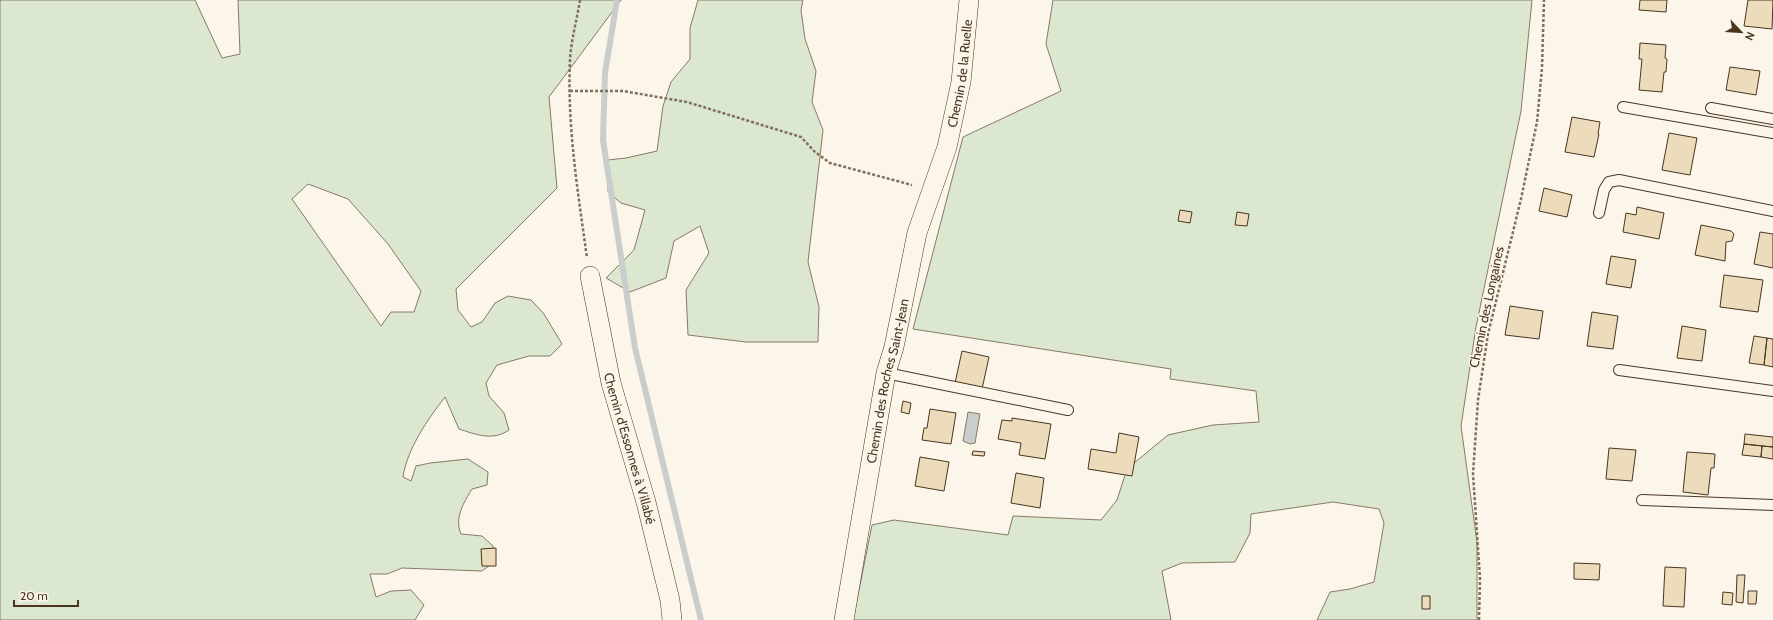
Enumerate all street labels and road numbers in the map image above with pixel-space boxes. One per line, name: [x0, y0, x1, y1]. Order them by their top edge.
street label: Chemin de la Ruelle: [943, 18, 975, 129]
street label: Chemin des Longaines: [1465, 244, 1507, 369]
street label: Chemin des Roches Saint-Jean: [863, 297, 912, 465]
street label: Chemin d'Essonnes à Villabé: [601, 371, 659, 526]

